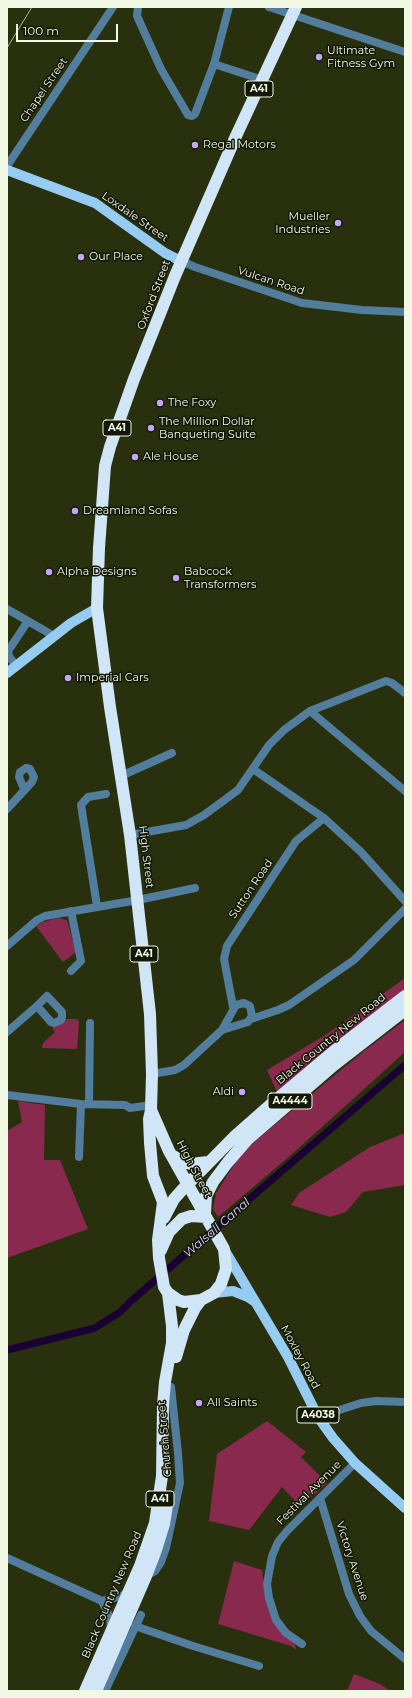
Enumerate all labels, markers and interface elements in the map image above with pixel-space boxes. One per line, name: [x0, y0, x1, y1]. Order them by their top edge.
scale bar: [18, 16, 120, 42]
text: 100 m: [23, 23, 59, 38]
place label: Ultimate Fitness Gym: [327, 44, 395, 70]
marker: Ultimate Fitness Gym: [314, 52, 324, 62]
street label: Chapel Street: [18, 55, 70, 125]
road number: A41: [245, 81, 273, 97]
place label: Regal Motors: [203, 138, 276, 152]
marker: Regal Motors: [190, 140, 200, 150]
street label: Loxdale Street: [99, 189, 171, 245]
place label: Mueller Industries: [275, 210, 330, 236]
marker: Mueller Industries: [333, 218, 343, 228]
place label: Our Place: [89, 250, 143, 264]
marker: Our Place: [76, 252, 86, 262]
street label: Oxford Street: [135, 258, 173, 332]
street label: Vulcan Road: [236, 264, 306, 298]
place label: The Foxy: [168, 396, 216, 410]
marker: The Foxy: [155, 398, 165, 408]
place label: The Million Dollar Banqueting Suite: [159, 415, 256, 441]
road number: A41: [103, 420, 131, 436]
marker: The Million Dollar Banqueting Suite: [146, 423, 156, 433]
place label: Ale House: [143, 450, 199, 464]
marker: Ale House: [130, 452, 140, 462]
place label: Dreamland Sofas: [83, 504, 177, 518]
marker: Dreamland Sofas: [70, 506, 80, 516]
place label: Alpha Designs: [57, 565, 137, 579]
place label: Babcock Transformers: [184, 565, 256, 591]
marker: Alpha Designs: [44, 567, 54, 577]
marker: Babcock Transformers: [171, 573, 181, 583]
place label: Imperial Cars: [76, 671, 149, 685]
marker: Imperial Cars: [63, 673, 73, 683]
street label: High Street: [136, 825, 156, 889]
street label: Sutton Road: [226, 857, 276, 921]
road number: A41: [130, 946, 158, 962]
street label: Black Country New Road: [274, 991, 388, 1087]
place label: Aldi: [213, 1085, 234, 1099]
marker: Aldi: [237, 1087, 247, 1097]
road number: A4444: [268, 1093, 312, 1109]
street label: High Street: [173, 1138, 215, 1200]
water label: Walsall Canal: [181, 1195, 253, 1261]
street label: Moxley Road: [278, 1323, 322, 1391]
place label: All Saints: [207, 1396, 257, 1410]
marker: All Saints: [194, 1398, 204, 1408]
street label: Church Street: [155, 1400, 175, 1478]
road number: A4038: [297, 1407, 339, 1423]
street label: Festival Avenue: [274, 1458, 344, 1528]
road number: A41: [146, 1491, 174, 1507]
street label: Victory Avenue: [333, 1520, 371, 1602]
street label: Black Country New Road: [79, 1529, 145, 1661]

